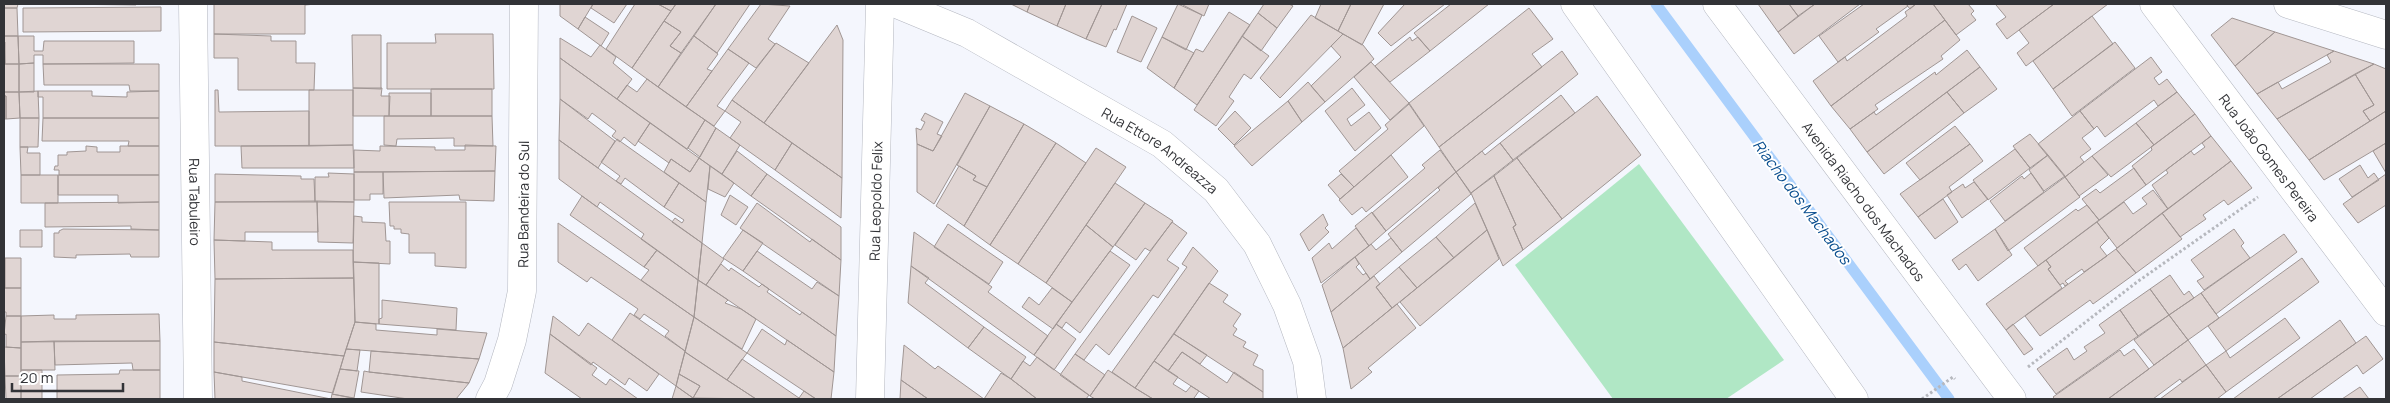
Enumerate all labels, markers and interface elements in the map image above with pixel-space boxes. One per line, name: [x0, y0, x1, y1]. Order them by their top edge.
street label: Rua João Gomes Pereira: [2215, 90, 2324, 225]
street label: Rua Ettore Andreazza: [1099, 102, 1222, 197]
street label: Avenida Riacho dos Machados: [1798, 117, 1930, 285]
water label: Riacho dos Machados: [1748, 135, 1856, 270]
street label: Rua Leopoldo Felix: [864, 140, 886, 261]
street label: Rua Bandeira do Sul: [513, 141, 533, 268]
street label: Rua Tabuleiro: [185, 158, 206, 246]
scale bar: [12, 360, 124, 392]
text: 20 m: [20, 367, 53, 388]

